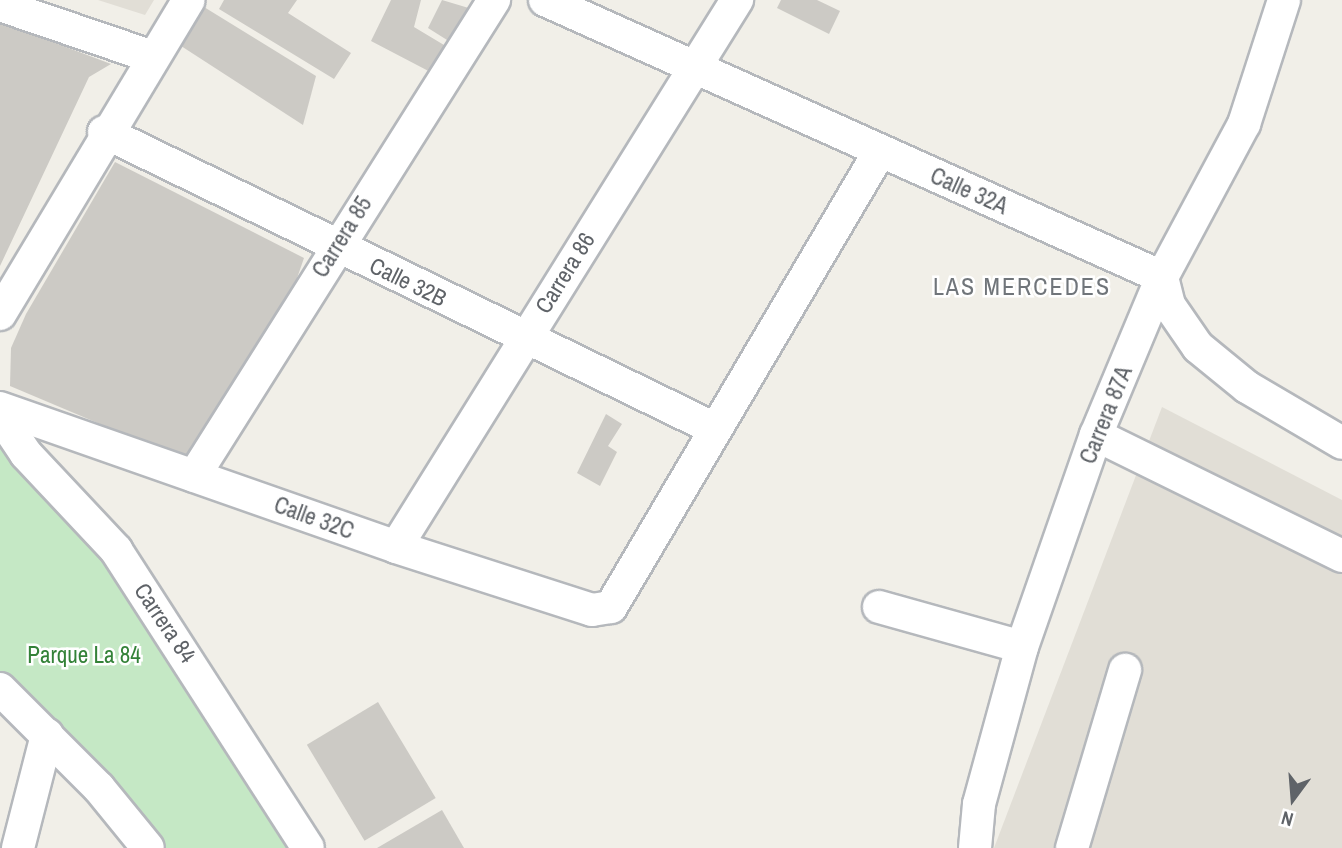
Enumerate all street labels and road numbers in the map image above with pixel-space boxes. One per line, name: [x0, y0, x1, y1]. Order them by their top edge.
street label: Calle 32A: [926, 162, 1012, 220]
street label: Carrera 85: [306, 191, 378, 283]
street label: Carrera 86: [529, 227, 601, 319]
street label: Calle 32B: [365, 252, 451, 312]
street label: Carrera 87A: [1074, 362, 1138, 468]
street label: Calle 32C: [270, 491, 358, 545]
street label: Carrera 84: [128, 578, 202, 668]

